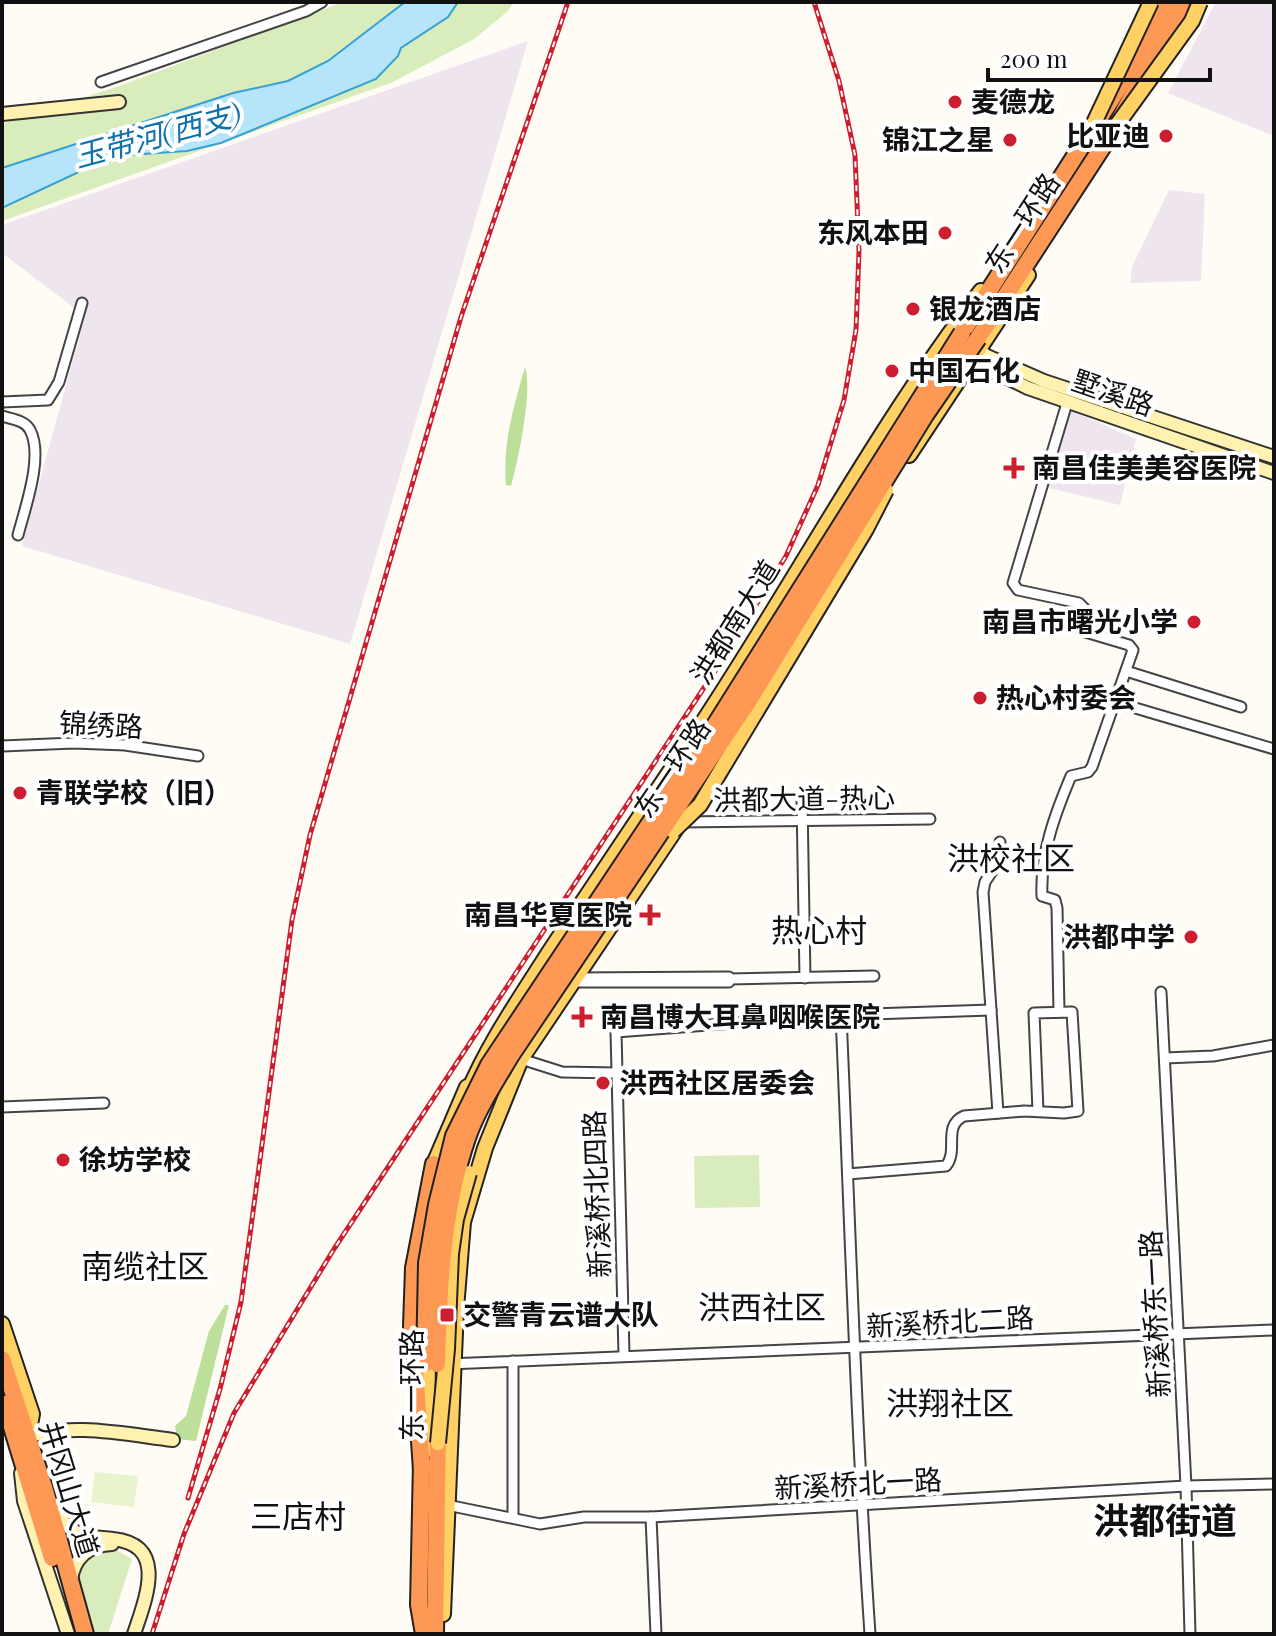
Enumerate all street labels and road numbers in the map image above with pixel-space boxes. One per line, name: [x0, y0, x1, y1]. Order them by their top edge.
street label: 东一环路: [975, 165, 1067, 279]
street label: 墅溪路: [1068, 360, 1159, 423]
street label: 洪都南大道: [681, 552, 787, 690]
street label: 锦绣路: [58, 703, 144, 744]
street label: 东一环路: [624, 710, 717, 824]
street label: 洪都大道-热心: [713, 777, 895, 818]
street label: 新溪桥北四路: [574, 1109, 617, 1279]
street label: 新溪桥东一路: [1131, 1229, 1176, 1399]
street label: 新溪桥北二路: [865, 1298, 1035, 1343]
street label: 东一环路: [392, 1329, 429, 1441]
street label: 井冈山大道: [32, 1416, 109, 1561]
street label: 新溪桥北一路: [773, 1460, 943, 1505]

